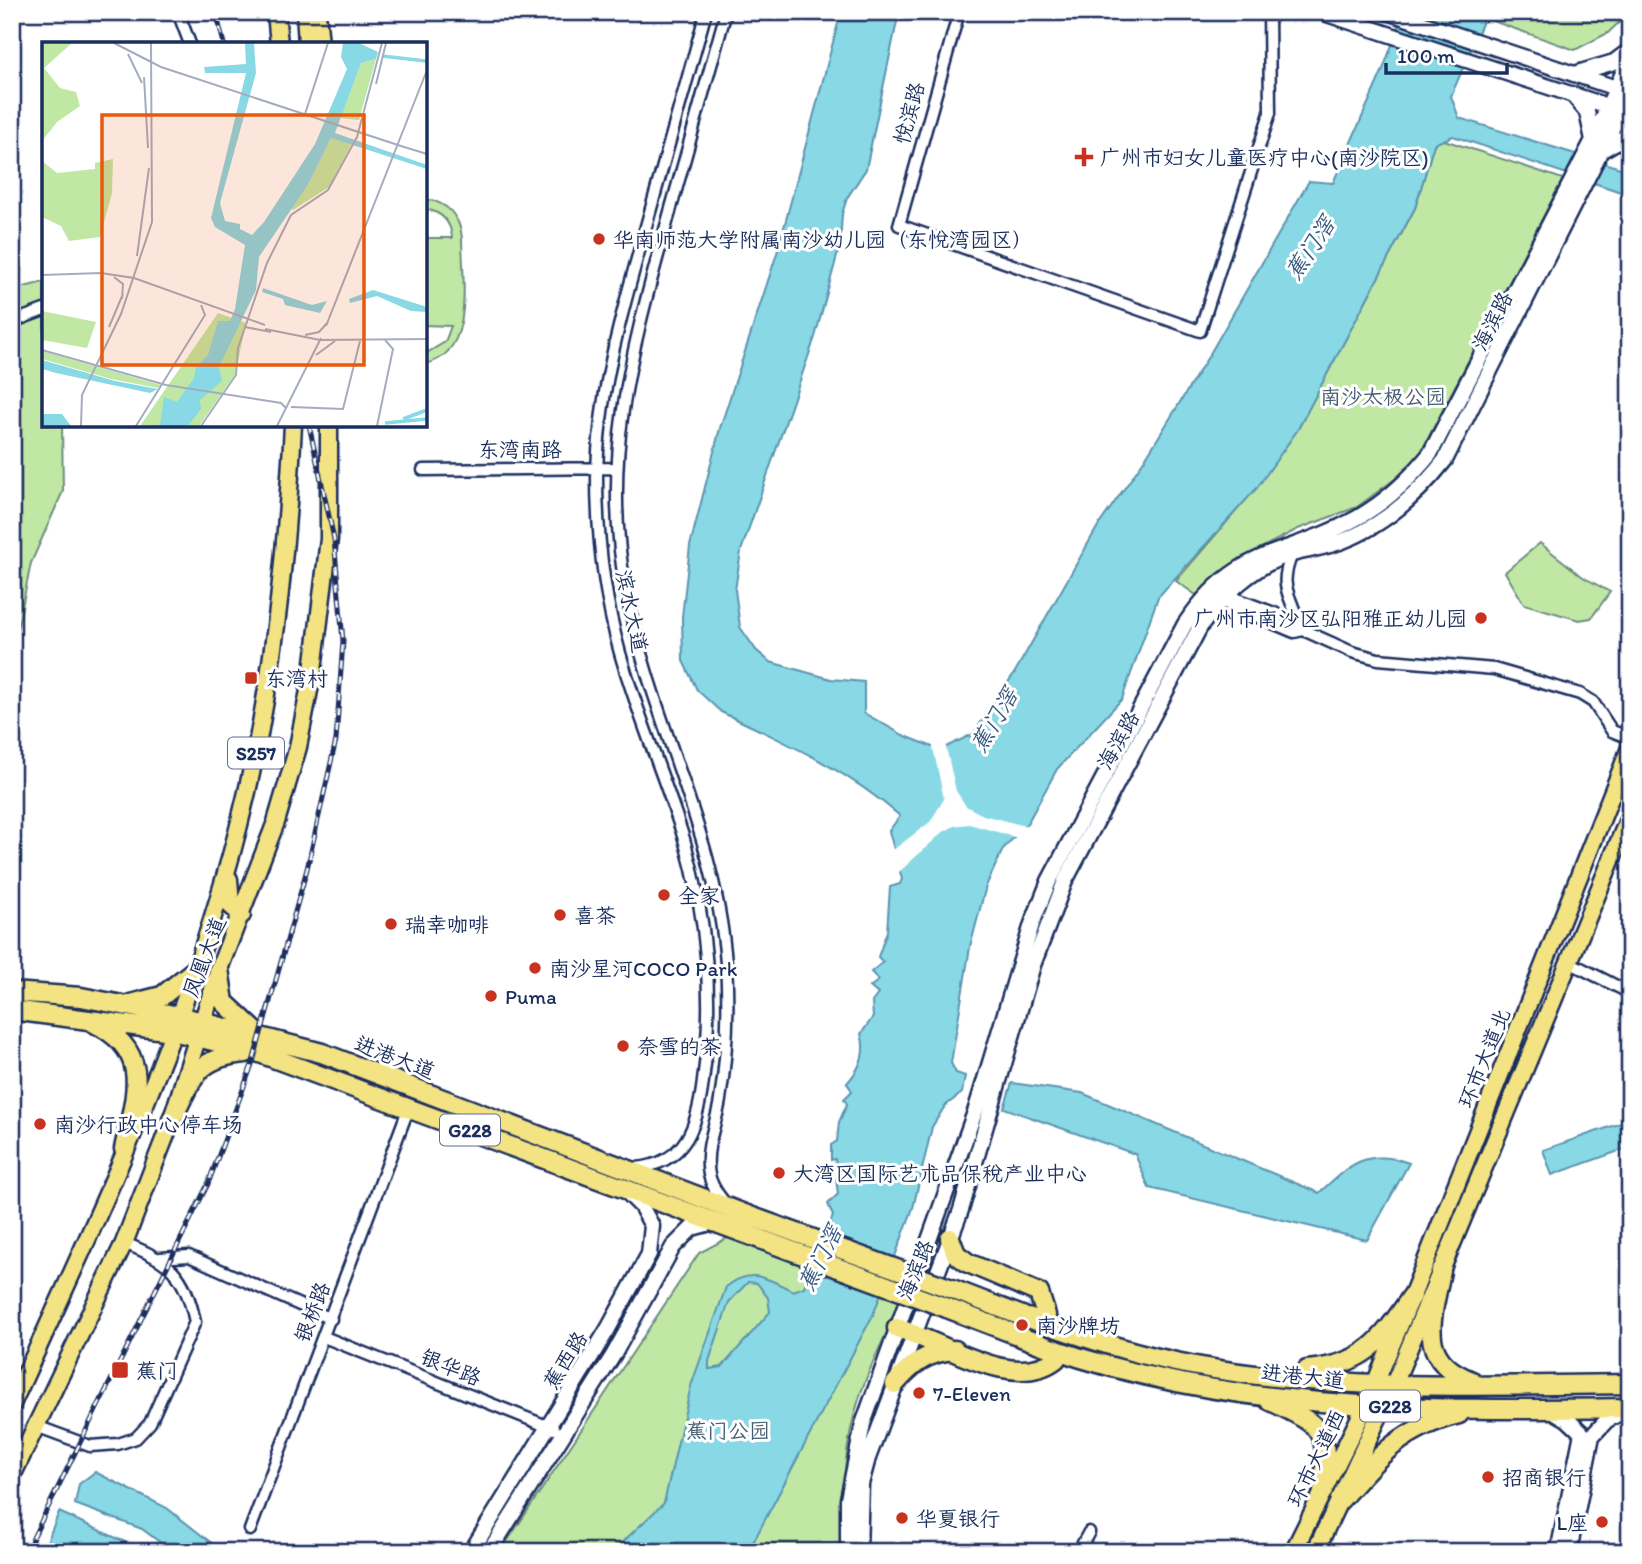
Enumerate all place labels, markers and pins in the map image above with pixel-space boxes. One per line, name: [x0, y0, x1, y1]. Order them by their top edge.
place label: 广州市妇女儿童医疗中心(南沙院区): [1100, 145, 1429, 170]
marker: 广州市妇女儿童医疗中心(南沙院区): [1074, 147, 1094, 167]
place label: 华南师范大学附属南沙幼儿园（东悦湾园区）: [613, 227, 1033, 252]
marker: 华南师范大学附属南沙幼儿园（东悦湾园区）: [591, 231, 607, 247]
place label: 广州市南沙区弘阳雅正幼儿园: [1194, 606, 1467, 631]
marker: 广州市南沙区弘阳雅正幼儿园: [1473, 610, 1489, 626]
place label: 东湾村: [265, 666, 328, 691]
marker: 东湾村: [243, 670, 259, 686]
place label: 全家: [678, 883, 720, 908]
marker: 全家: [656, 887, 672, 903]
place label: 喜茶: [574, 903, 616, 928]
marker: 喜茶: [552, 907, 568, 923]
place label: 瑞幸咖啡: [405, 912, 489, 937]
marker: 瑞幸咖啡: [383, 916, 399, 932]
place label: 南沙星河COCO Park: [549, 956, 738, 981]
marker: 南沙星河COCO Park: [527, 960, 543, 976]
place label: Puma: [505, 984, 557, 1009]
marker: Puma: [483, 988, 499, 1004]
place label: 奈雪的茶: [637, 1034, 721, 1059]
marker: 奈雪的茶: [615, 1038, 631, 1054]
place label: 南沙行政中心停车场: [54, 1112, 243, 1137]
marker: 南沙行政中心停车场: [32, 1116, 48, 1132]
place label: 大湾区国际艺术品保税产业中心: [793, 1161, 1087, 1186]
marker: 大湾区国际艺术品保税产业中心: [771, 1165, 787, 1181]
place label: 南沙牌坊: [1036, 1313, 1120, 1338]
marker: 南沙牌坊: [1014, 1317, 1030, 1333]
place label: 蕉门: [136, 1358, 178, 1383]
marker: 蕉门: [110, 1360, 130, 1380]
place label: 7-Eleven: [933, 1381, 1011, 1406]
marker: 7-Eleven: [911, 1385, 927, 1401]
place label: 招商银行: [1502, 1465, 1586, 1490]
marker: 招商银行: [1480, 1469, 1496, 1485]
place label: 华夏银行: [916, 1506, 1000, 1531]
marker: 华夏银行: [894, 1510, 910, 1526]
place label: L座: [1556, 1510, 1588, 1535]
marker: L座: [1594, 1514, 1610, 1530]

